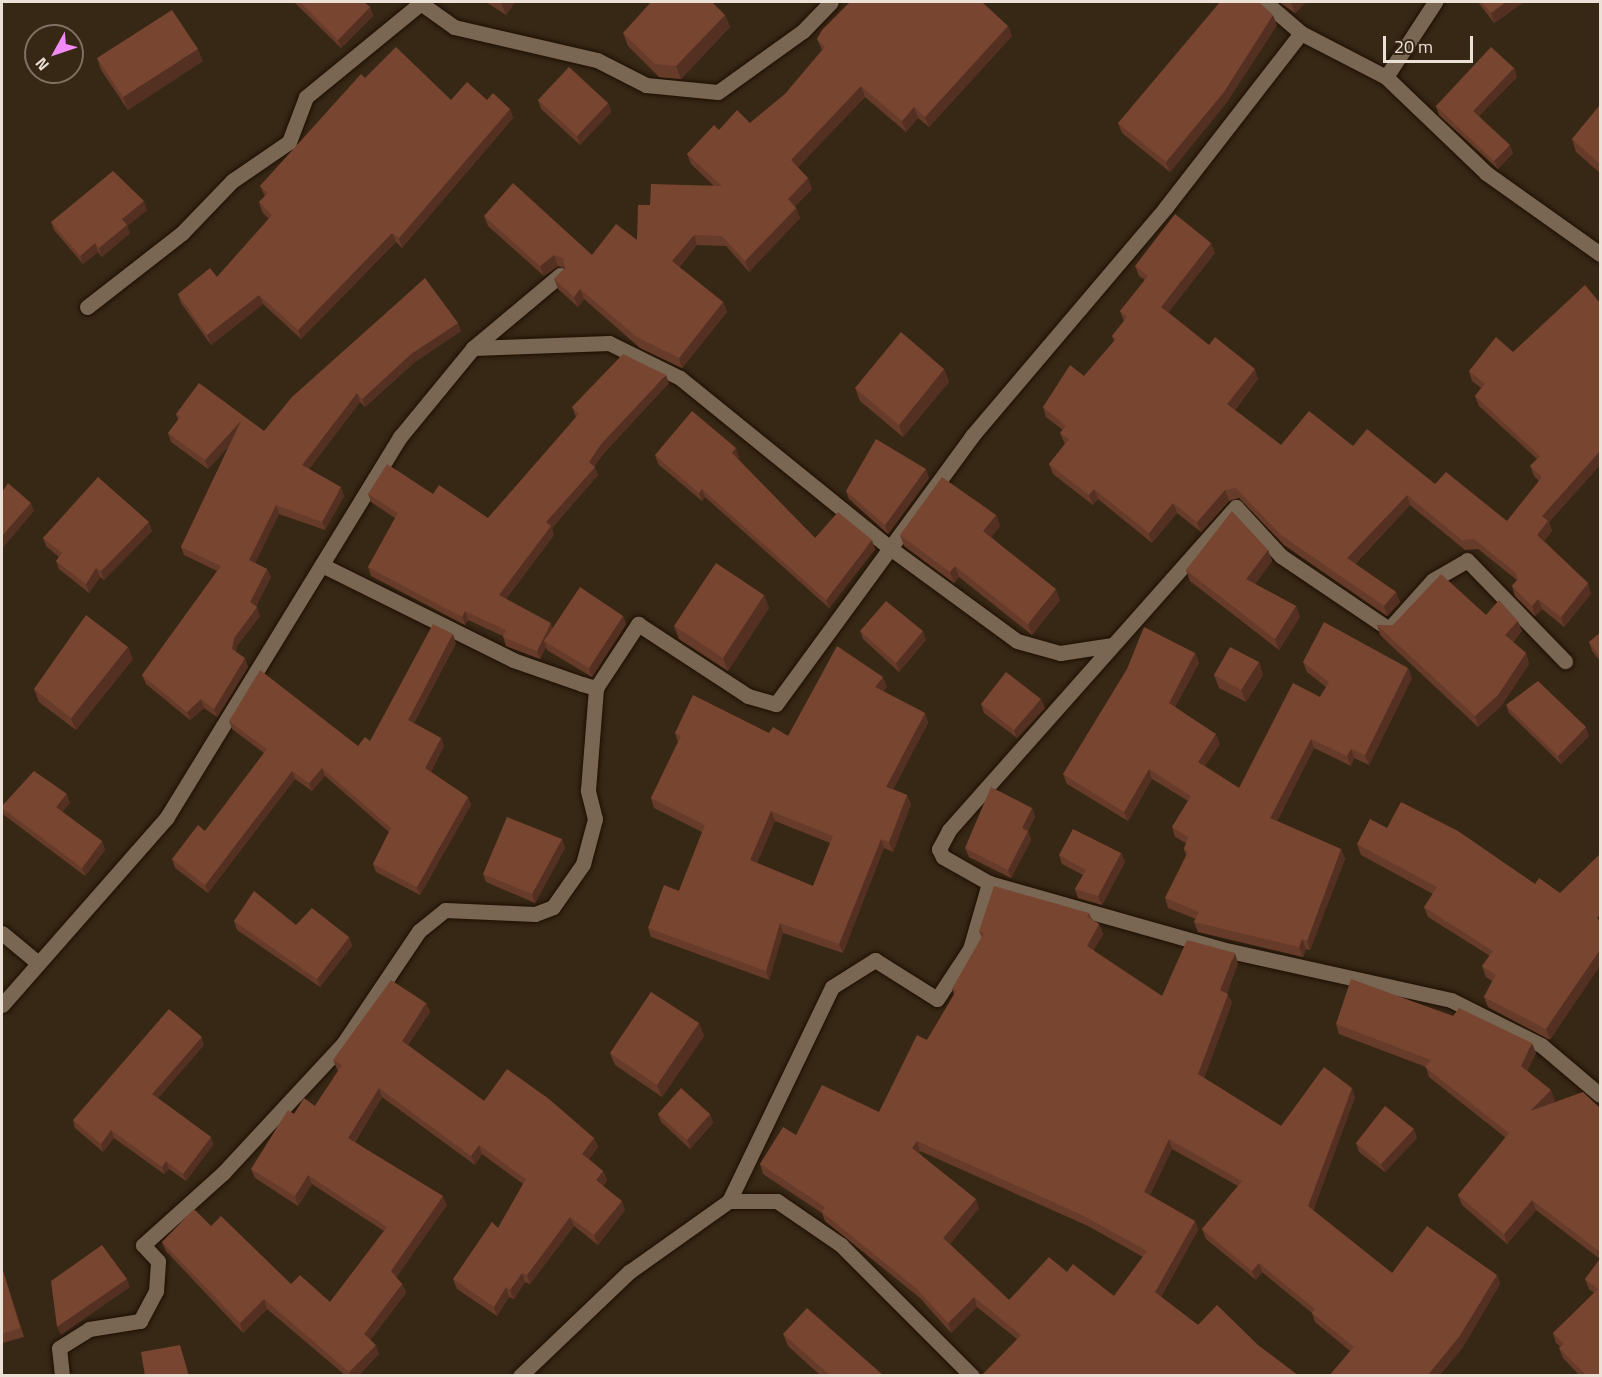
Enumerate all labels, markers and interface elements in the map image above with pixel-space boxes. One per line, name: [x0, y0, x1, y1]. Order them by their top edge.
north arrow: [24, 24, 84, 84]
scale bar: [1386, 24, 1476, 62]
text: 20 m: [1394, 33, 1433, 60]
text: N: [29, 52, 55, 76]

